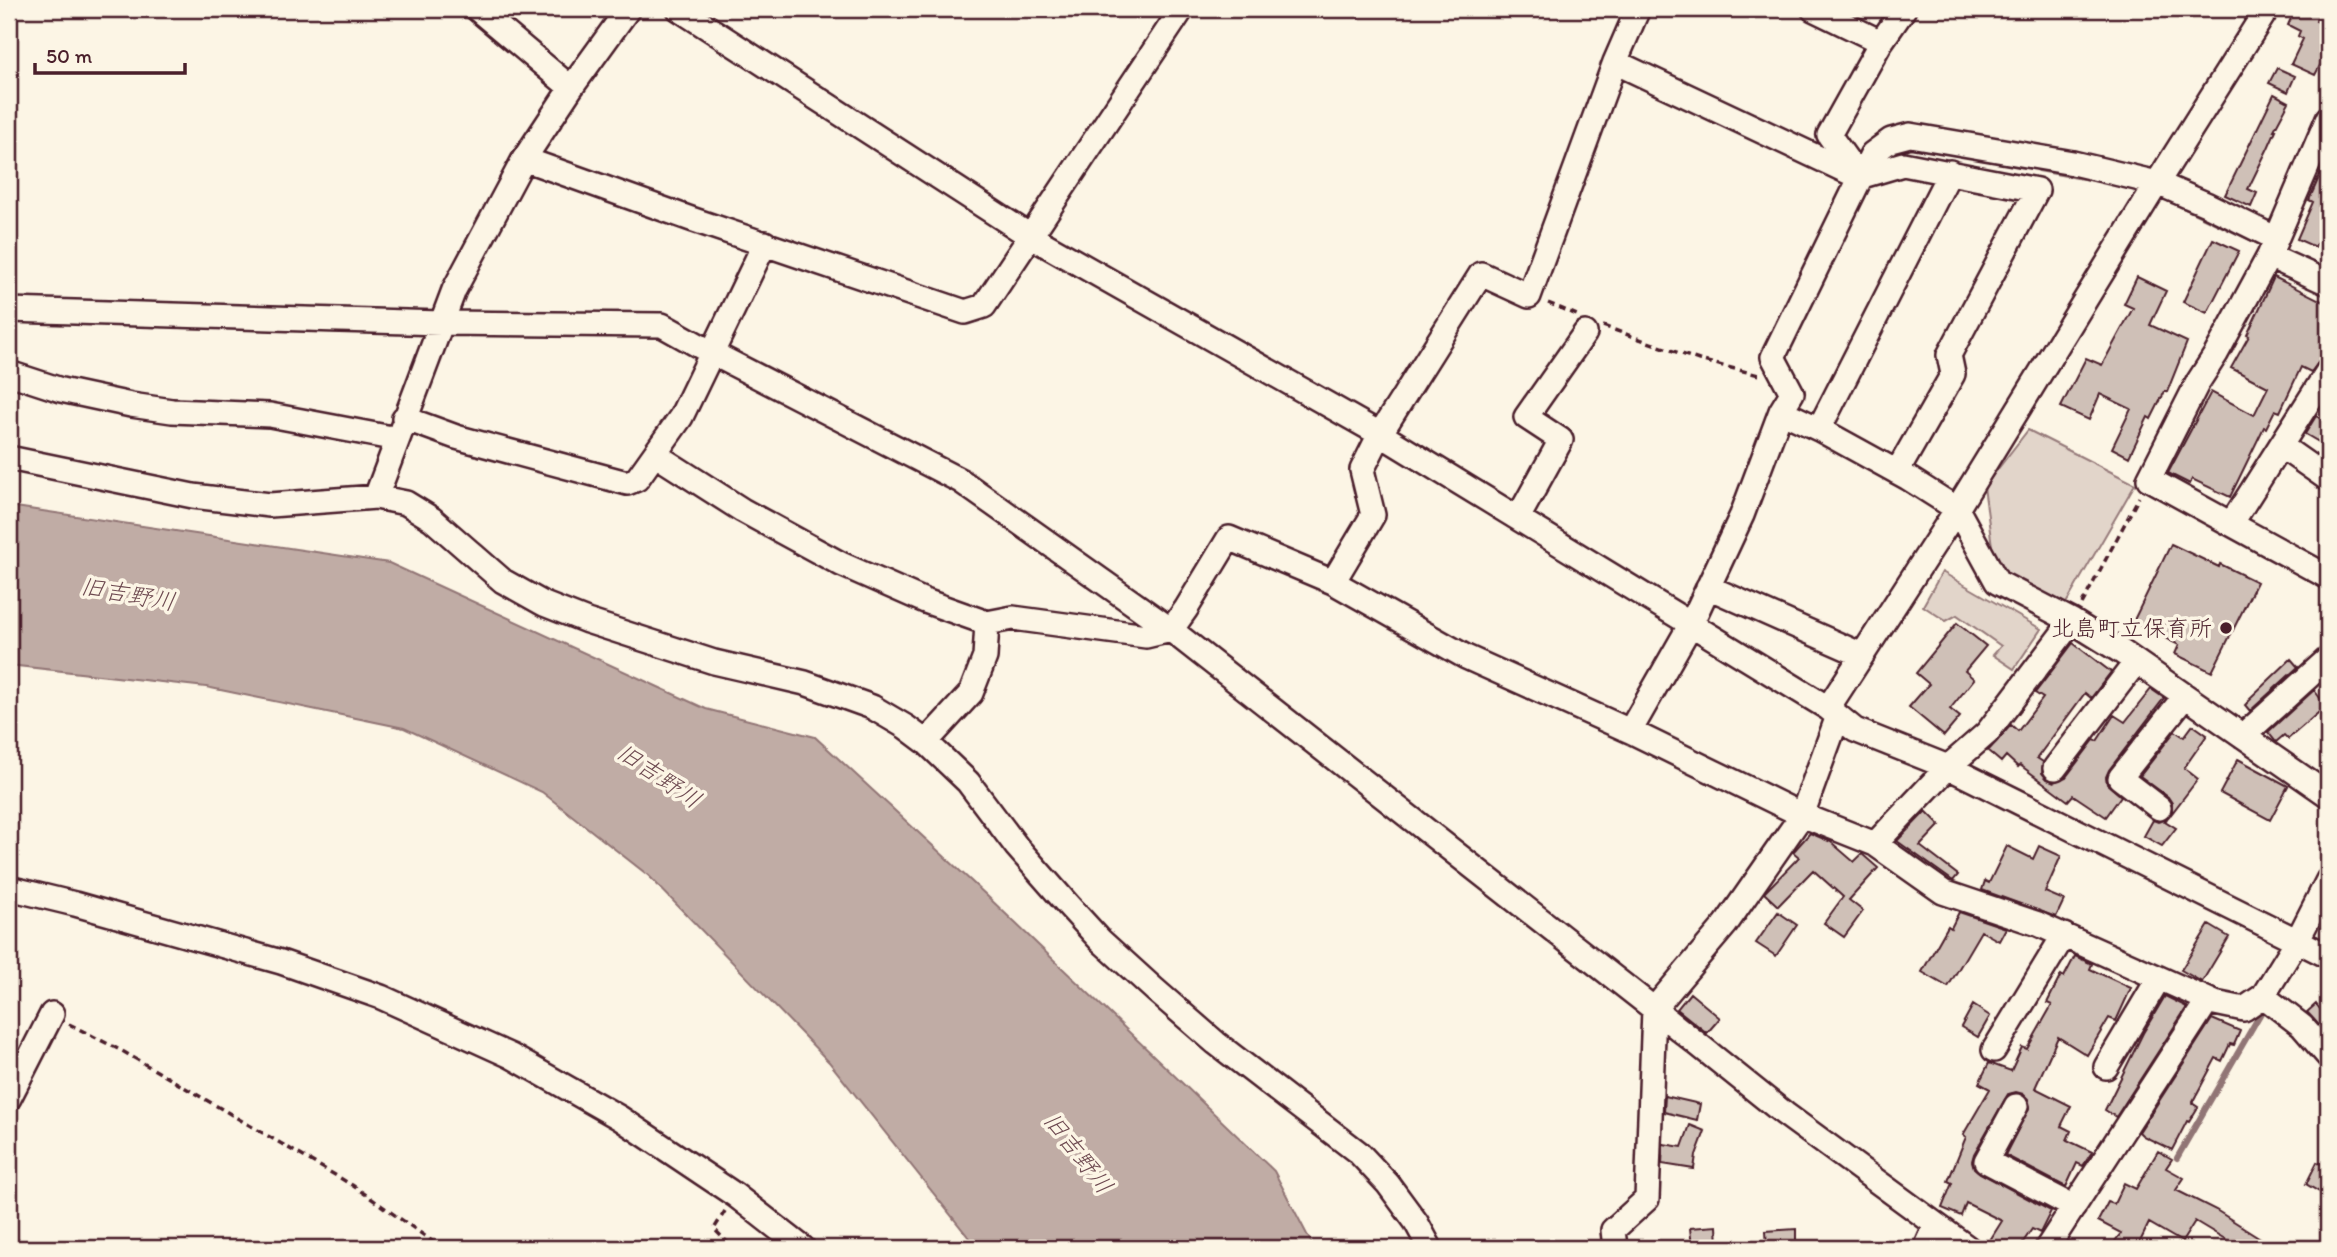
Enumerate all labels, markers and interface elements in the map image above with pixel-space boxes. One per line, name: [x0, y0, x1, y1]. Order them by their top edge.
scale bar: [35, 32, 186, 76]
text: 50 m: [46, 43, 93, 68]
water label: 旧吉野川: [78, 571, 178, 616]
place label: 北島町立保育所: [2051, 614, 2212, 642]
marker: 北島町立保育所: [2218, 620, 2234, 636]
water label: 旧吉野川: [611, 737, 707, 814]
water label: 旧吉野川: [1037, 1106, 1119, 1199]

